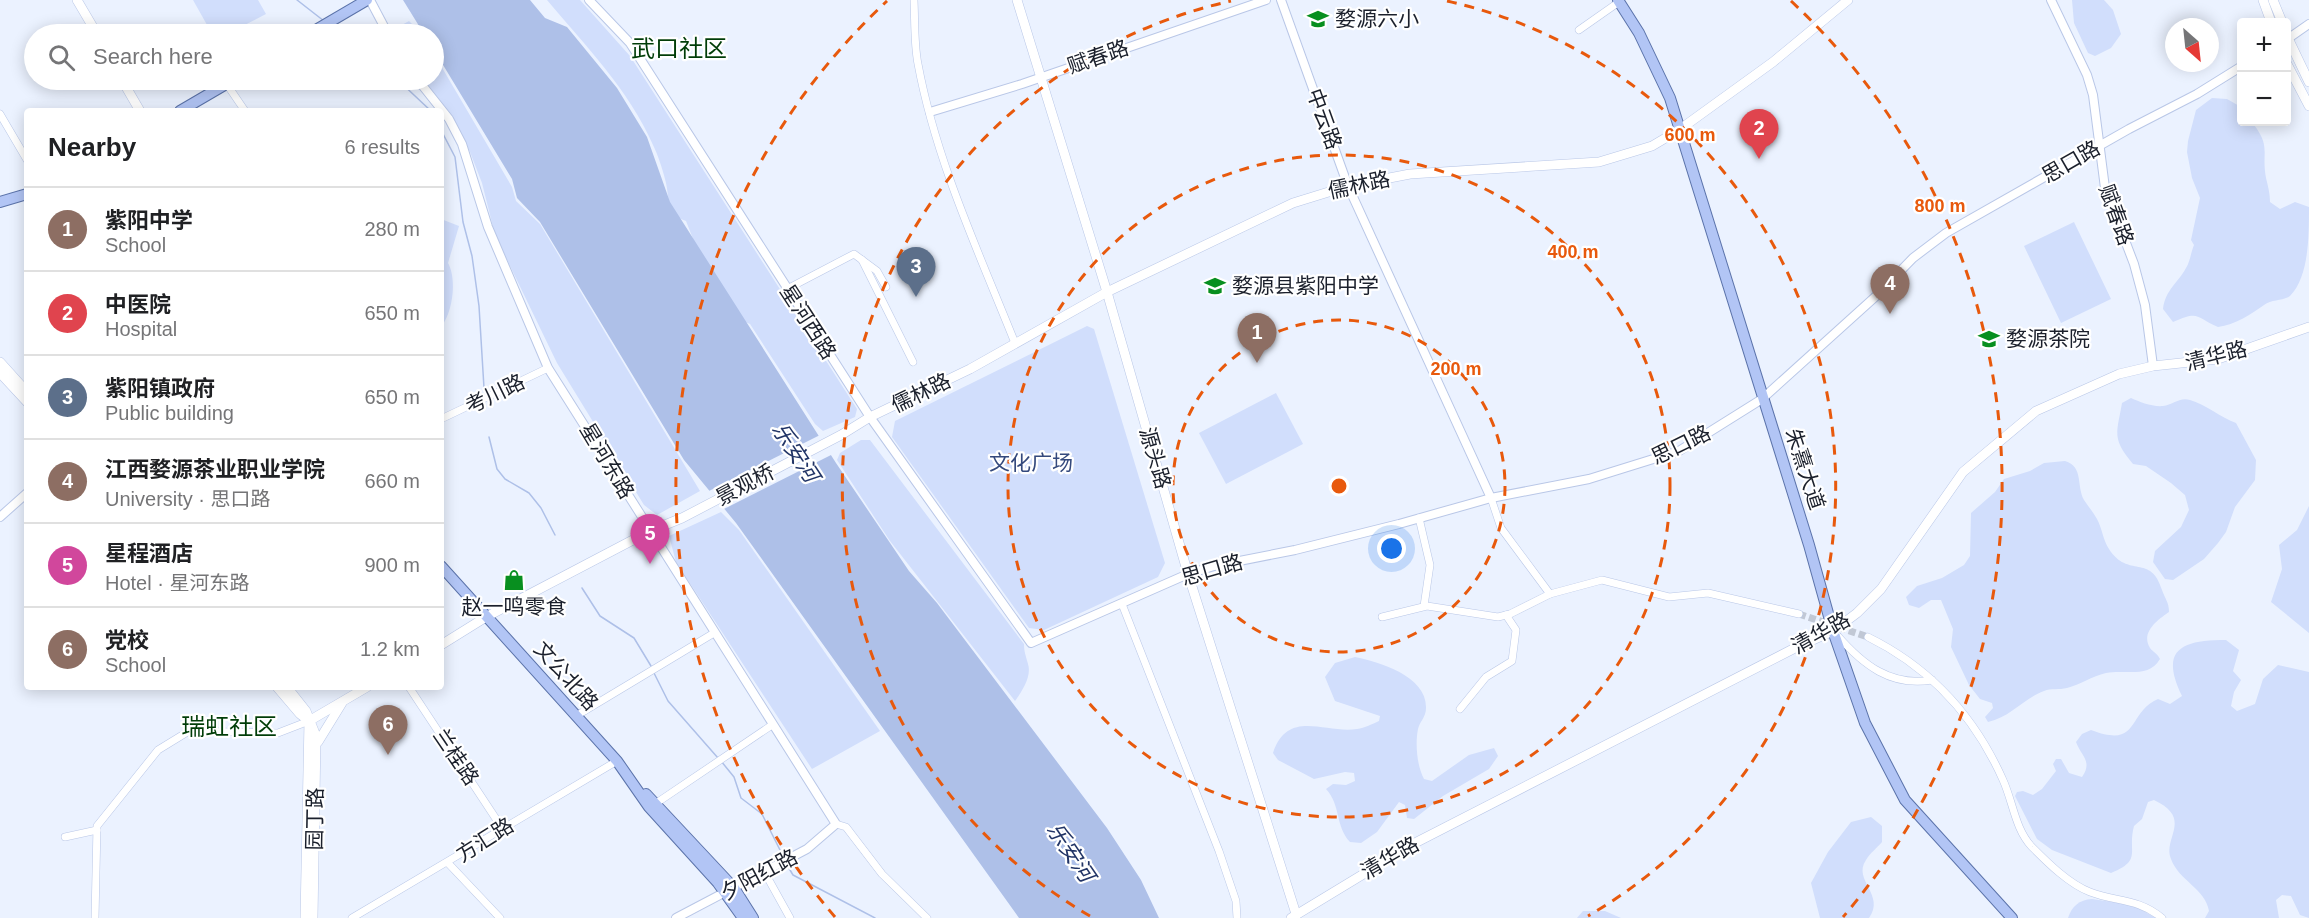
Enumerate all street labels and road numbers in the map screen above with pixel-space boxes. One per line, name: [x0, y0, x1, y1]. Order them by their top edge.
street label: 赋春路: [1064, 35, 1131, 78]
street label: 中云路: [1303, 85, 1346, 152]
street label: 思口路: [2038, 136, 2104, 187]
street label: 儒林路: [1326, 167, 1392, 202]
street label: 赋春路: [2095, 181, 2138, 248]
street label: 星河西路: [776, 280, 841, 363]
street label: 清华路: [2183, 337, 2249, 374]
street label: 儒林路: [887, 368, 954, 417]
street label: 考川路: [461, 369, 528, 418]
street label: 星河东路: [576, 419, 639, 503]
street label: 思口路: [1647, 420, 1714, 469]
street label: 源头路: [1136, 424, 1175, 491]
street label: 朱熹大道: [1782, 425, 1829, 512]
street label: 景观桥: [712, 460, 778, 510]
street label: 思口路: [1178, 550, 1245, 589]
street label: 清华路: [1788, 607, 1854, 658]
street label: 文公北路: [530, 637, 603, 715]
street label: 兰桂路: [429, 724, 484, 789]
street label: 园丁路: [302, 787, 327, 851]
street label: 方汇路: [452, 813, 518, 866]
street label: 清华路: [1357, 832, 1423, 883]
street label: 夕阳红路: [716, 845, 801, 904]

